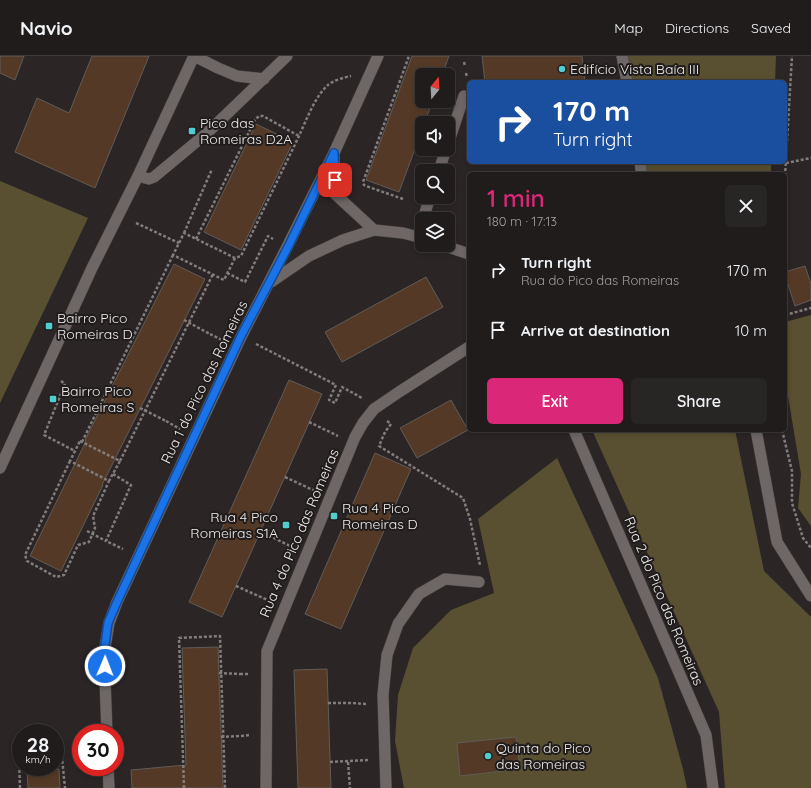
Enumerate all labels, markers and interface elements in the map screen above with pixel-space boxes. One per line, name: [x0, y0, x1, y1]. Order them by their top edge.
text: Navio: [20, 16, 73, 40]
text: Map: [614, 19, 643, 37]
text: Directions: [665, 19, 729, 37]
text: Saved: [751, 19, 791, 37]
place label: Edifício Vista Baía III: [570, 60, 699, 78]
marker: Edifício Vista Baía III: [557, 64, 567, 74]
north arrow: [415, 68, 455, 108]
map controls: [415, 68, 455, 252]
text: 170 m: [553, 93, 630, 128]
icon: right: [487, 96, 539, 148]
place label: Pico das Romeiras D2A: [200, 114, 292, 148]
button: sound: [415, 116, 455, 156]
marker: Pico das Romeiras D2A: [187, 126, 197, 136]
text: Turn right: [553, 128, 633, 151]
pin: [318, 163, 352, 197]
button: search: [415, 164, 455, 204]
icon: arrive: [324, 169, 346, 191]
text: 1 min: [487, 183, 545, 213]
button: close: [725, 185, 767, 227]
button: layers: [415, 212, 455, 252]
text: 180 m · 17:13: [487, 213, 557, 229]
text: Turn right: [521, 253, 592, 272]
icon: right: [487, 259, 509, 281]
text: 170 m: [727, 261, 767, 280]
text: Rua do Pico das Romeiras: [521, 272, 679, 288]
street label: Rua 1 do Pico das Romeiras: [157, 298, 251, 466]
place label: Bairro Pico Romeiras D: [57, 309, 133, 343]
icon: arrive: [487, 319, 509, 341]
marker: Bairro Pico Romeiras D: [44, 321, 54, 331]
text: Arrive at destination: [521, 321, 670, 340]
text: 10 m: [735, 321, 767, 340]
button: Exit: [487, 378, 623, 424]
button: Share: [631, 378, 767, 424]
place label: Bairro Pico Romeiras S: [61, 382, 135, 416]
marker: Bairro Pico Romeiras S: [48, 394, 58, 404]
street label: Rua 4 do Pico das Romeiras: [255, 446, 343, 620]
place label: Rua 4 Pico Romeiras D: [342, 499, 418, 533]
place label: Rua 4 Pico Romeiras S1A: [190, 508, 278, 542]
marker: Rua 4 Pico Romeiras D: [329, 511, 339, 521]
street label: Rua 2 do Pico das Romeiras: [620, 514, 708, 688]
marker: Rua 4 Pico Romeiras S1A: [281, 520, 291, 530]
position arrow: [84, 645, 126, 687]
speed limit sign: 30: [72, 724, 124, 776]
text: 28: [27, 732, 49, 757]
place label: Quinta do Pico das Romeiras: [496, 739, 591, 773]
marker: Quinta do Pico das Romeiras: [483, 751, 493, 761]
text: km/h: [25, 753, 51, 766]

